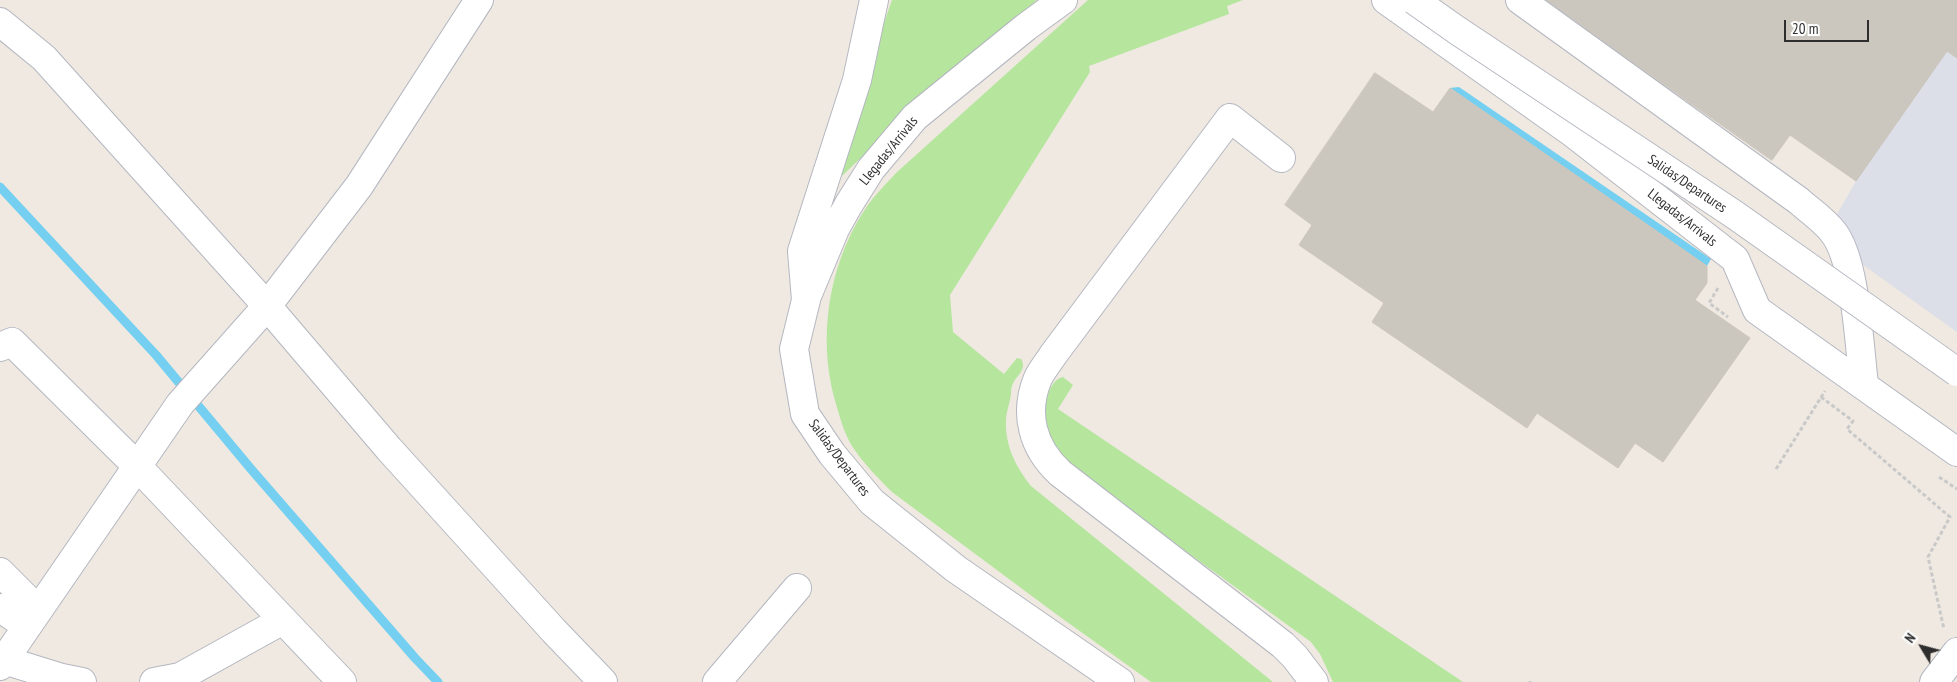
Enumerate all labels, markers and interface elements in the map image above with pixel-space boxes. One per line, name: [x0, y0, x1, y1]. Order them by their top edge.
scale bar: [1787, 10, 1872, 42]
text: 20 m: [1792, 19, 1818, 38]
street label: Llegadas/Arrivals: [856, 113, 922, 189]
street label: Salidas/Departures: [1644, 151, 1730, 217]
street label: Llegadas/Arrivals: [1644, 186, 1720, 250]
street label: Salidas/Departures: [805, 416, 873, 500]
north arrow: [1897, 622, 1947, 672]
text: N: [1901, 630, 1919, 646]

